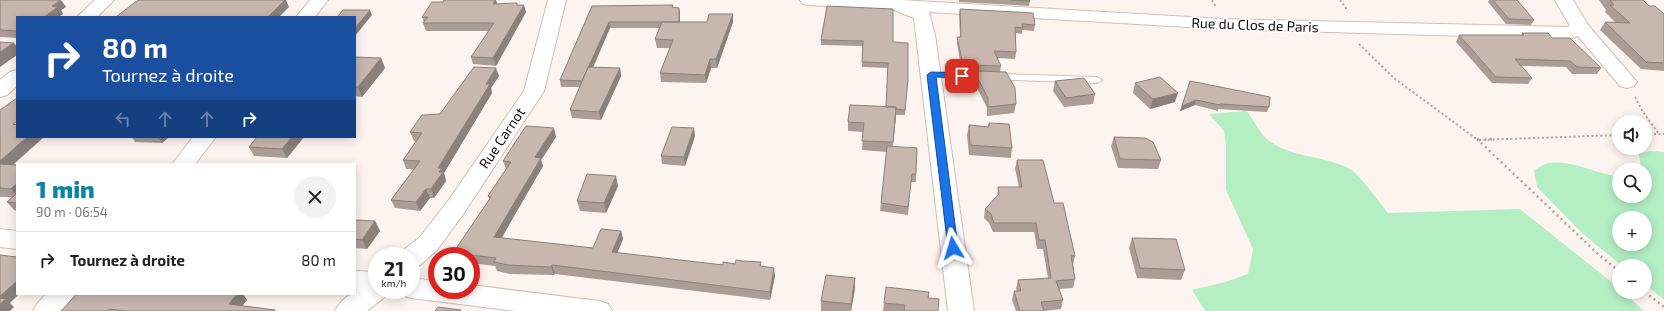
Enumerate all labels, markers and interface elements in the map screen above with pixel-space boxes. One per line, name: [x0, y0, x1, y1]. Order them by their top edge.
street label: Rue du Clos de Paris: [1191, 14, 1319, 35]
text: 80 m: [102, 30, 168, 64]
icon: right: [36, 32, 88, 84]
pin: [945, 59, 979, 93]
text: Tournez à droite: [102, 64, 234, 86]
icon: arrive: [951, 65, 973, 87]
street label: Rue Carnot: [475, 104, 528, 171]
icon: left: [112, 108, 134, 130]
icon: ahead: [154, 108, 176, 130]
icon: ahead: [196, 108, 218, 130]
icon: right: [238, 108, 260, 130]
map controls: [1612, 115, 1652, 299]
button: sound: [1612, 115, 1652, 155]
button: search: [1612, 163, 1652, 203]
text: 1 min: [36, 174, 95, 203]
button: close: [294, 176, 336, 218]
text: 90 m · 06:54: [36, 204, 108, 220]
button: +: [1612, 211, 1652, 251]
position arrow: [932, 227, 974, 269]
speed limit sign: 30: [428, 247, 480, 299]
icon: right: [36, 249, 58, 271]
text: Tournez à droite: [70, 251, 185, 269]
text: 80 m: [301, 251, 336, 269]
text: 21: [384, 256, 404, 280]
button: −: [1612, 259, 1652, 299]
text: km/h: [382, 277, 406, 289]

